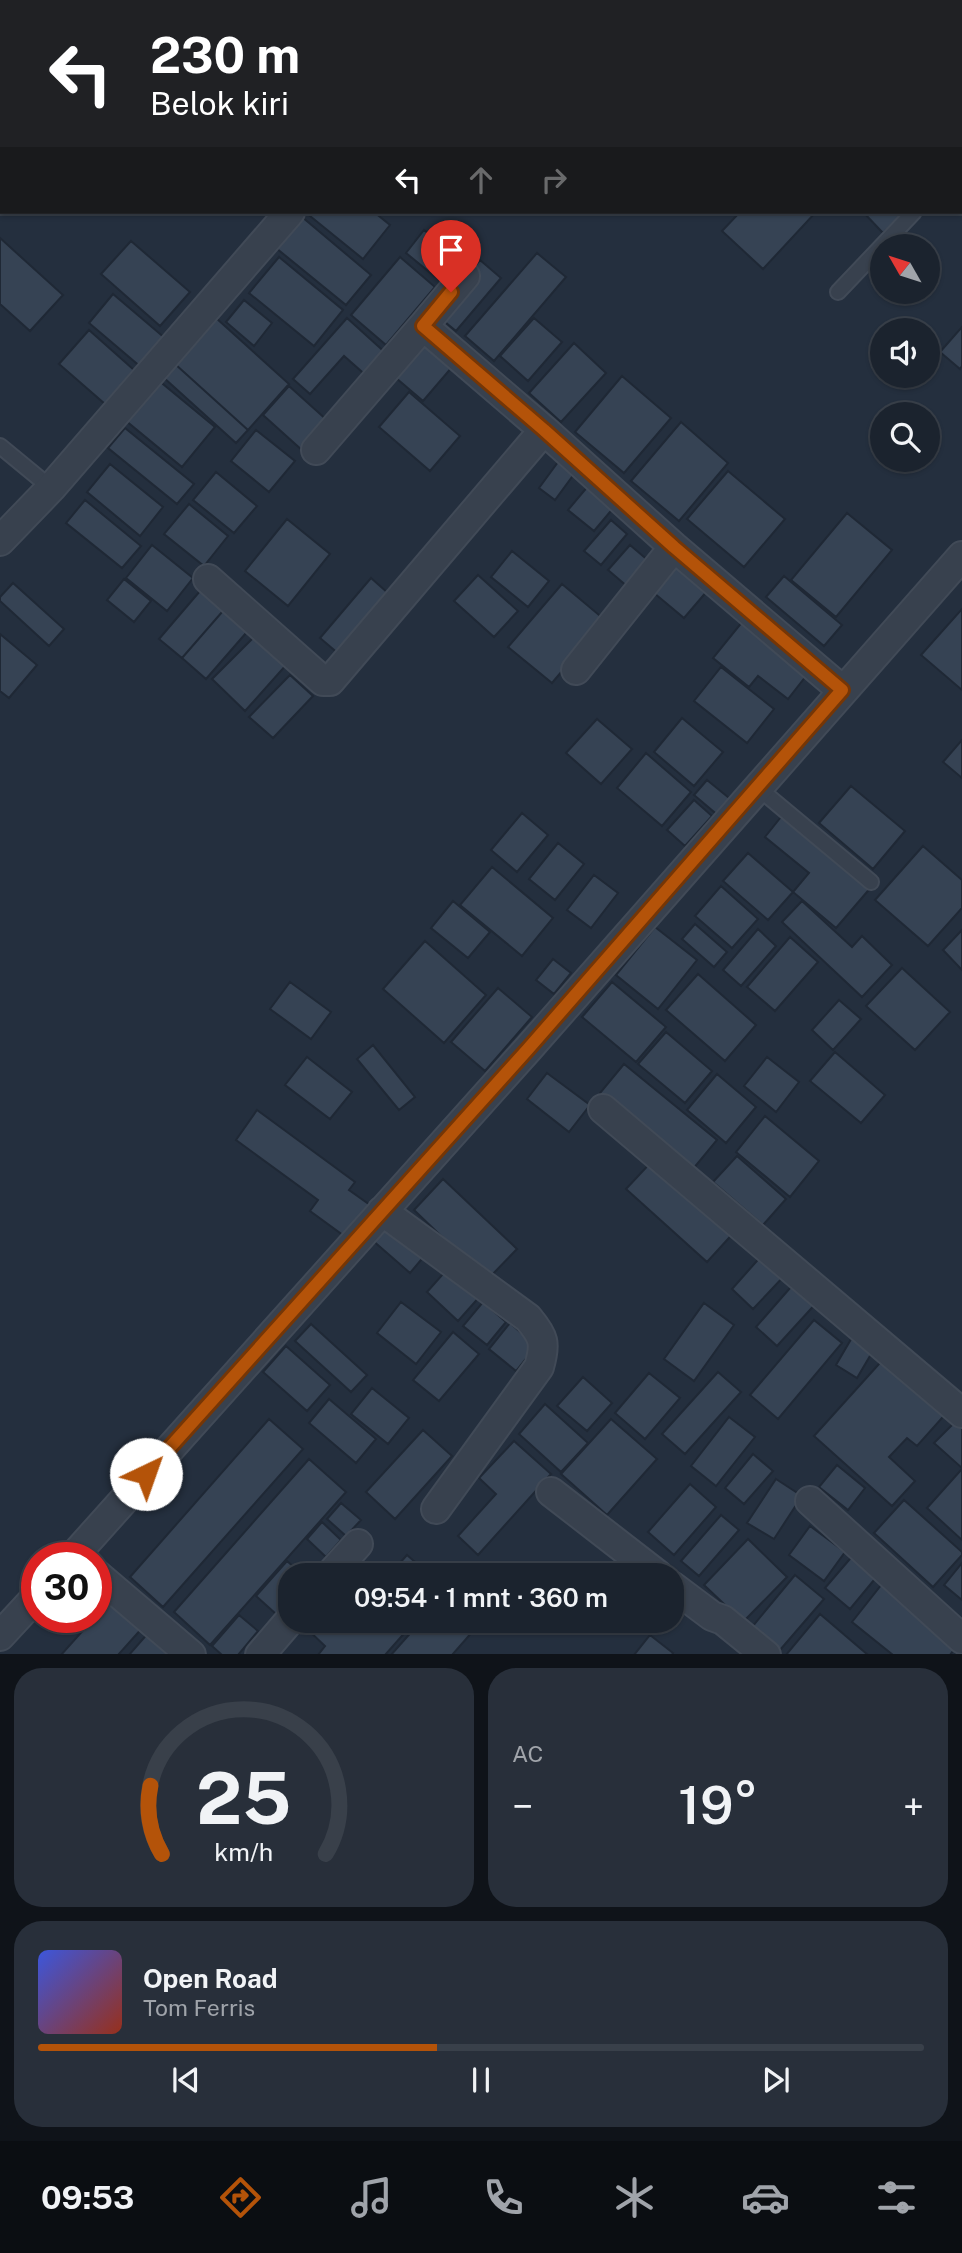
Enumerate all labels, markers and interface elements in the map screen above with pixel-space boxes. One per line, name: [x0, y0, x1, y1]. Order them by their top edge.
text: 230 m: [150, 26, 300, 84]
icon: left: [35, 28, 126, 119]
text: Belok kiri: [150, 85, 289, 122]
icon: left: [389, 161, 427, 199]
icon: ahead: [462, 161, 500, 199]
icon: right: [535, 161, 573, 199]
pin: [421, 220, 481, 292]
icon: arrive: [432, 231, 470, 269]
north arrow: [870, 234, 940, 304]
map controls: [870, 234, 940, 472]
button: sound: [870, 318, 940, 388]
button: search: [870, 402, 940, 472]
position arrow: [109, 1437, 183, 1511]
speed limit sign: 30: [21, 1542, 112, 1633]
text: 09:54 · 1 mnt · 360 m: [354, 1582, 608, 1613]
text: AC: [512, 1740, 543, 1767]
text: 25: [196, 1755, 292, 1840]
text: 19°: [678, 1775, 758, 1836]
text: −: [512, 1784, 533, 1829]
text: +: [903, 1784, 924, 1829]
text: km/h: [215, 1836, 273, 1866]
text: Open Road: [143, 1963, 278, 1994]
text: Tom Ferris: [143, 1994, 255, 2021]
icon: previous: [167, 2061, 205, 2099]
icon: pause: [462, 2061, 500, 2099]
icon: next: [757, 2061, 795, 2099]
icon: directions: [216, 2173, 265, 2222]
icon: music: [347, 2173, 396, 2222]
icon: phone: [479, 2173, 528, 2222]
icon: climate: [610, 2173, 659, 2222]
icon: car: [741, 2173, 790, 2222]
icon: filters: [872, 2173, 921, 2222]
text: 09:53: [41, 2179, 134, 2216]

